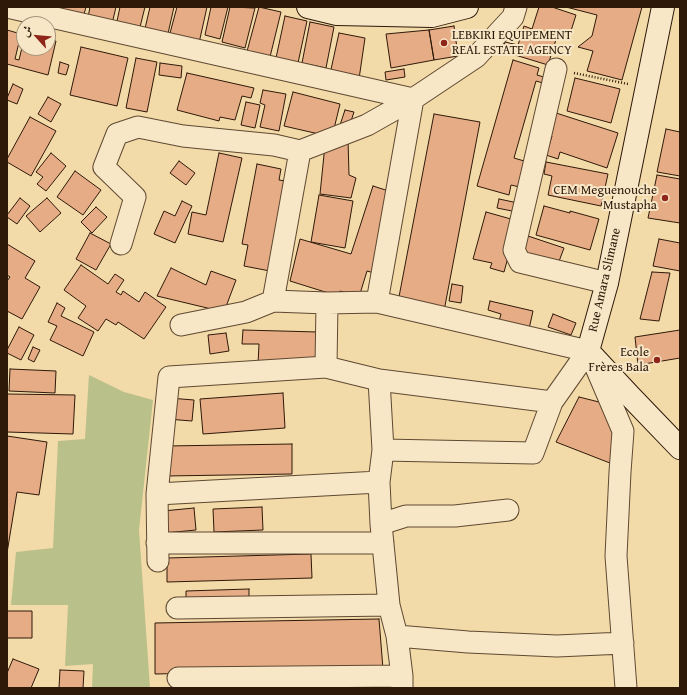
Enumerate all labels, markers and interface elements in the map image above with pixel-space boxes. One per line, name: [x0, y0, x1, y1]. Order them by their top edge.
north arrow: [16, 16, 56, 56]
text: ش: [17, 23, 36, 40]
place label: LEBKIRI EQUIPEMENT REAL ESTATE AGENCY: [452, 28, 572, 59]
marker: LEBKIRI EQUIPEMENT REAL ESTATE AGENCY: [439, 38, 449, 48]
place label: CEM Meguenouche Mustapha: [554, 183, 657, 214]
marker: CEM Meguenouche Mustapha: [660, 193, 670, 203]
street label: Rue Amara Slimane: [585, 227, 625, 333]
place label: Ecole Frères Bala: [589, 345, 649, 376]
marker: Ecole Frères Bala: [652, 355, 662, 365]

